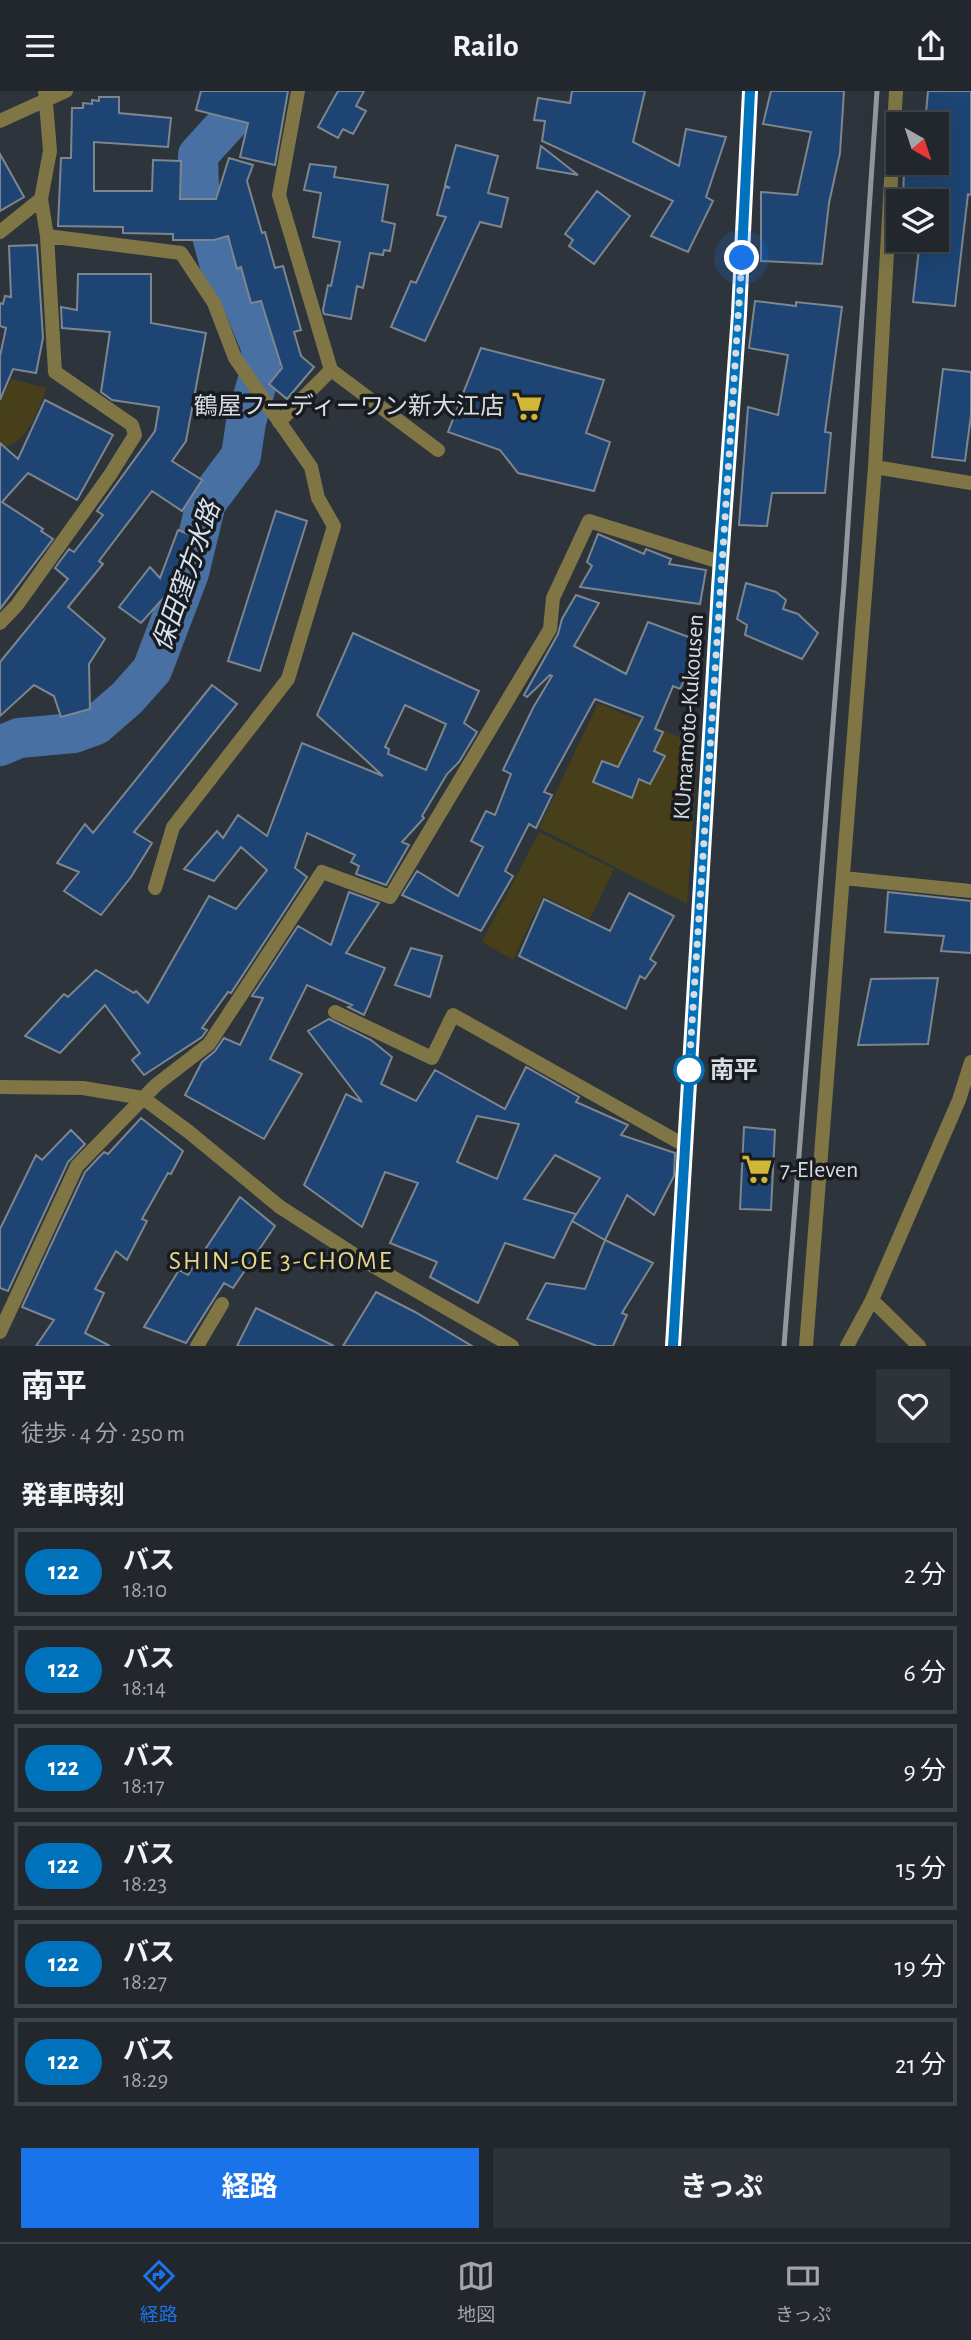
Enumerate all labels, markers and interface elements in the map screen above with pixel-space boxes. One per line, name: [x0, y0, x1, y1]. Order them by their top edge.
icon: menu: [21, 27, 59, 65]
icon: share: [912, 27, 950, 65]
text: Railo: [452, 30, 519, 62]
north arrow: [886, 112, 948, 175]
map controls: [886, 112, 949, 252]
button: layers: [886, 189, 949, 252]
your location: [724, 240, 759, 275]
supermarket icon: 鶴屋フーディーワン新大江店: [510, 389, 544, 423]
place label: 鶴屋フーディーワン新大江店: [194, 393, 504, 419]
water label: 保田窪方水路: [148, 496, 225, 654]
street label: KUmamoto-Kukousen: [670, 613, 708, 821]
marker: 南平: [674, 1055, 704, 1085]
place label: 南平: [710, 1057, 758, 1083]
supermarket icon: 7-Eleven: [740, 1152, 774, 1186]
place label: 7-Eleven: [780, 1158, 858, 1182]
district label: SHIN-OE 3-CHOME: [169, 1248, 393, 1274]
button: heart: [876, 1369, 950, 1443]
text: 南平: [21, 1371, 87, 1404]
text: 徒歩 · 4 分 · 250 m: [21, 1423, 185, 1446]
text: 発車時刻: [21, 1483, 125, 1509]
text: バス: [123, 1548, 175, 1574]
text: 122: [48, 1560, 79, 1584]
text: 2 分: [904, 1562, 946, 1588]
text: 18:10: [123, 1579, 167, 1602]
text: バス: [123, 1646, 175, 1672]
text: 122: [48, 1658, 79, 1682]
text: 6 分: [903, 1660, 946, 1686]
text: 18:14: [123, 1677, 166, 1700]
text: バス: [123, 1744, 175, 1770]
text: 122: [48, 1756, 79, 1780]
text: 9 分: [903, 1758, 946, 1784]
text: 18:17: [123, 1775, 165, 1798]
text: バス: [123, 1842, 175, 1868]
text: 122: [48, 1854, 79, 1878]
text: 15 分: [896, 1856, 946, 1882]
text: 18:23: [123, 1873, 167, 1896]
text: バス: [123, 1940, 175, 1966]
text: 122: [48, 1952, 79, 1976]
text: 19 分: [895, 1954, 946, 1980]
text: 18:27: [123, 1971, 167, 1994]
text: バス: [123, 2038, 175, 2064]
text: 122: [48, 2050, 79, 2074]
text: 21 分: [895, 2052, 946, 2078]
text: 18:29: [123, 2069, 168, 2092]
button: 経路: [21, 2148, 479, 2228]
button: きっぷ: [493, 2148, 950, 2228]
tab: 経路: [140, 2257, 178, 2327]
tab: 地図: [457, 2257, 495, 2327]
tab: きっぷ: [775, 2257, 831, 2327]

